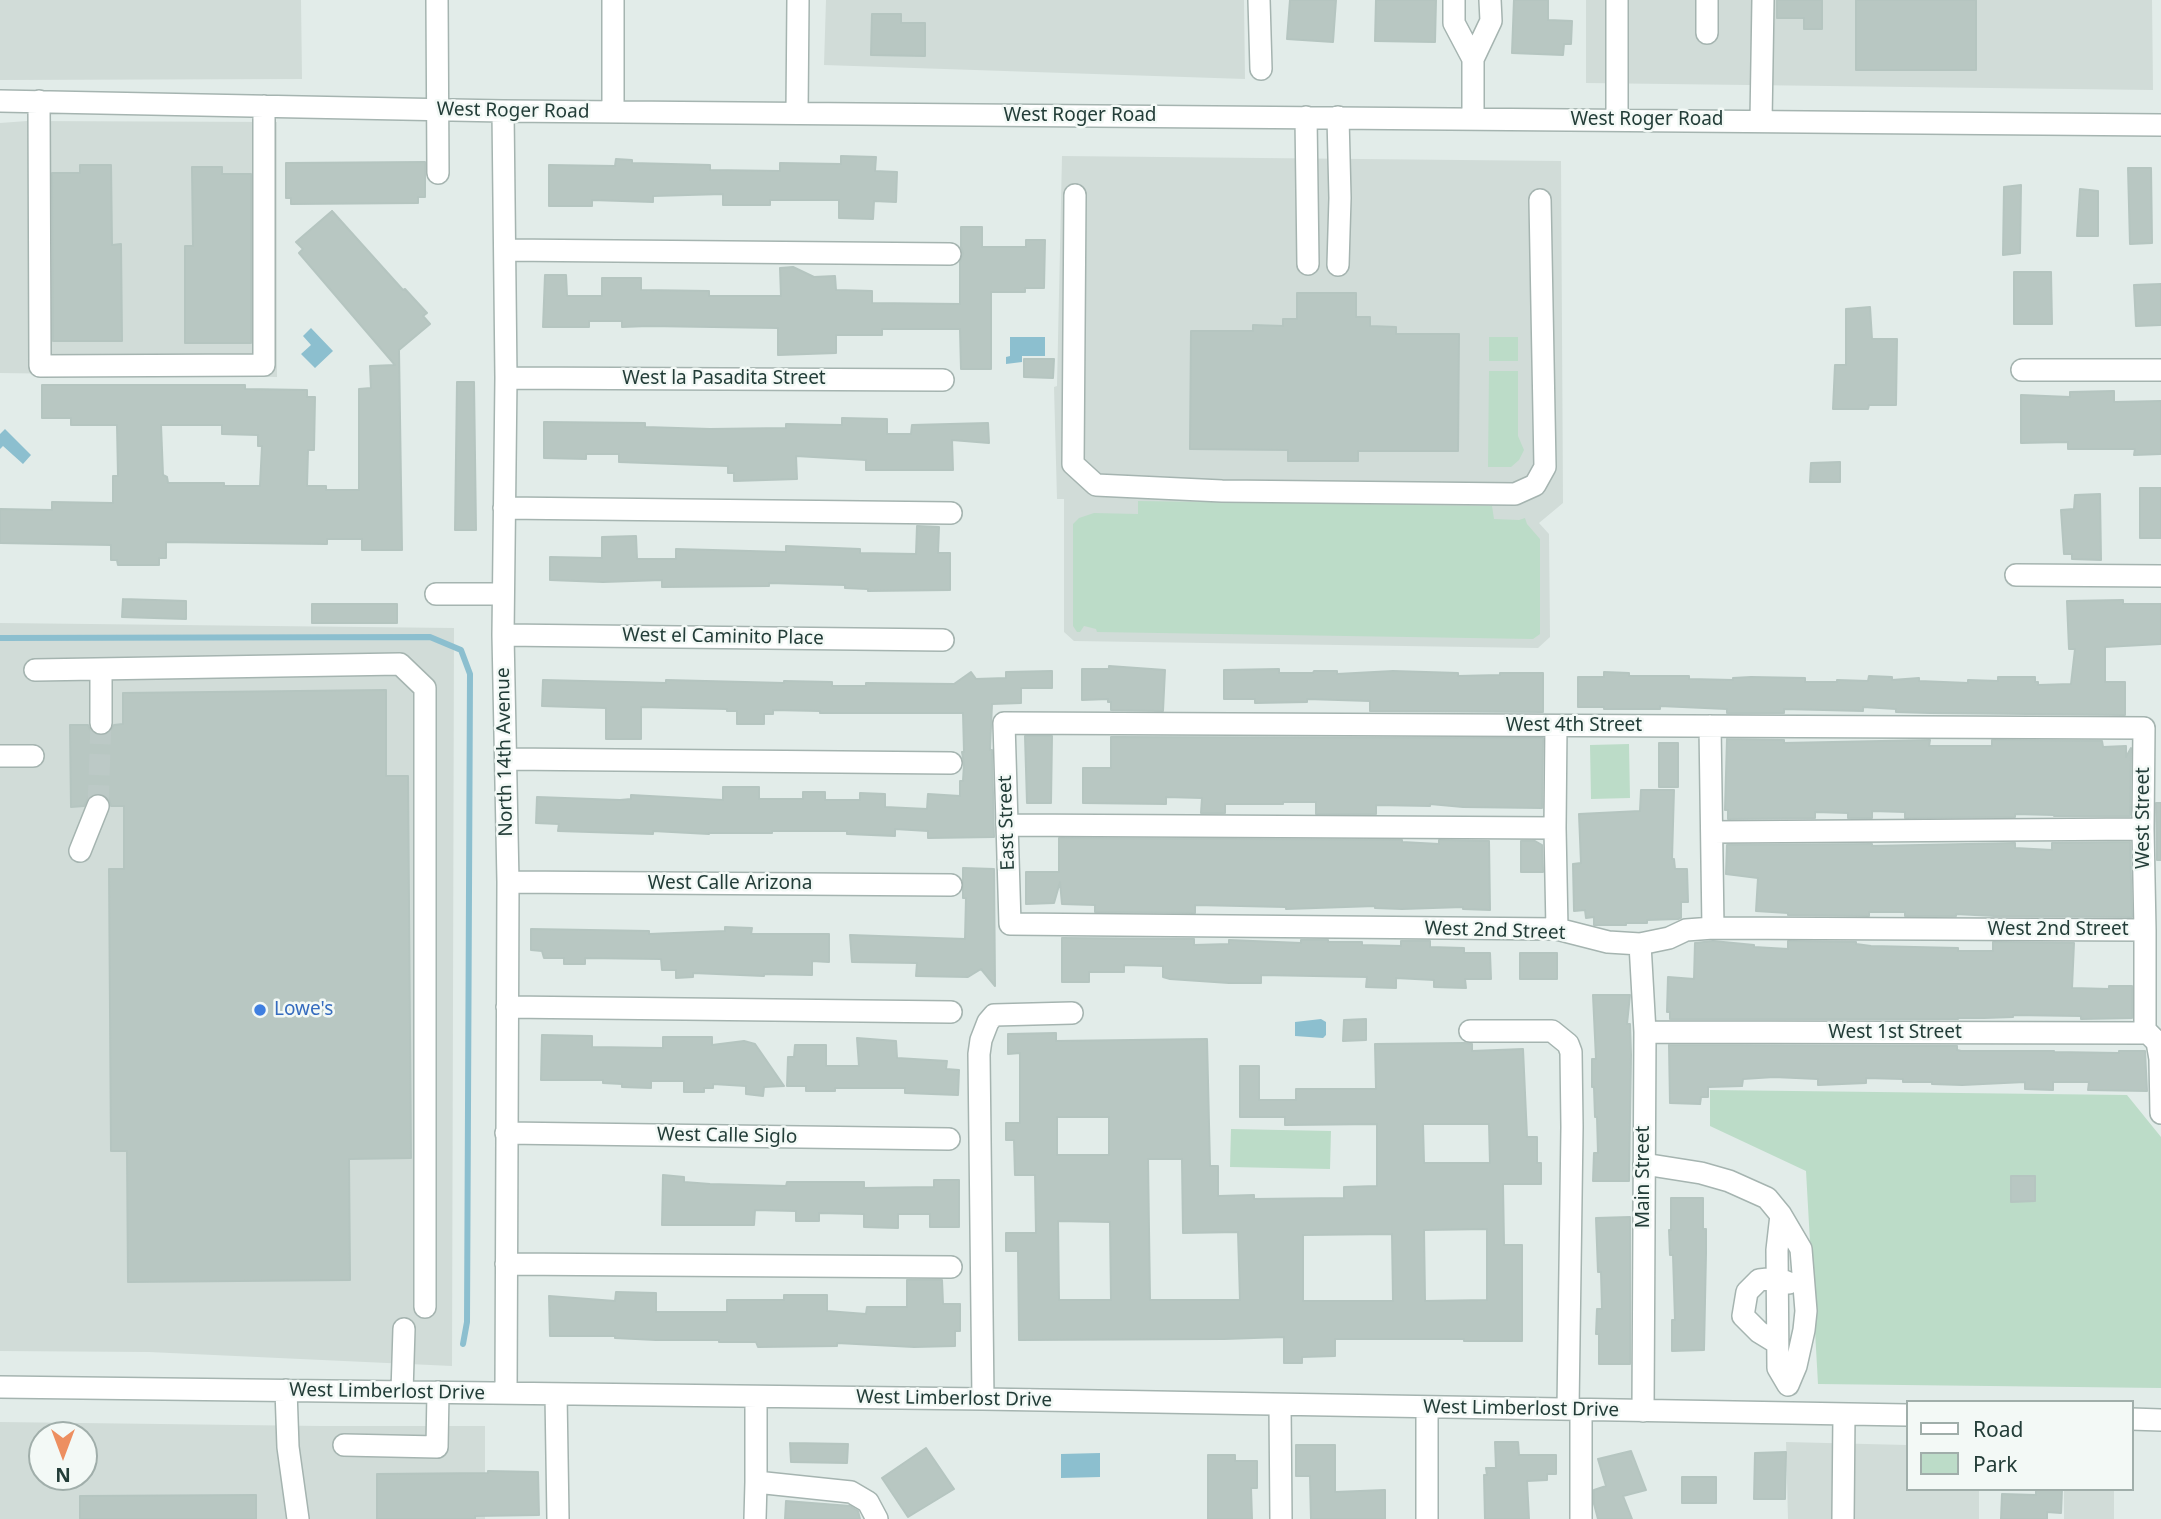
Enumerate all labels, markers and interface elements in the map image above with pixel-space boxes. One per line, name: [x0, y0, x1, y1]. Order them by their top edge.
street label: West Roger Road: [436, 98, 590, 124]
street label: West Roger Road: [1003, 105, 1157, 127]
street label: West Roger Road: [1570, 109, 1724, 131]
street label: West la Pasadita Street: [622, 368, 826, 390]
street label: West el Caminito Place: [622, 624, 824, 650]
street label: North 14th Avenue: [492, 667, 518, 837]
street label: West 4th Street: [1506, 715, 1642, 737]
street label: West Street: [2133, 767, 2155, 869]
street label: East Street: [994, 775, 1020, 871]
street label: West Calle Arizona: [648, 873, 812, 895]
street label: West 2nd Street: [1424, 917, 1566, 945]
street label: West 2nd Street: [1987, 919, 2129, 941]
place label: Lowe's: [274, 999, 333, 1021]
marker: Lowe's: [252, 1002, 268, 1018]
street label: West 1st Street: [1828, 1022, 1962, 1044]
street label: West Calle Siglo: [657, 1123, 797, 1149]
street label: Main Street: [1633, 1126, 1655, 1228]
street label: West Limberlost Drive: [289, 1379, 485, 1405]
street label: West Limberlost Drive: [856, 1386, 1052, 1412]
street label: West Limberlost Drive: [1423, 1396, 1619, 1422]
legend: [1906, 1400, 2133, 1491]
text: Road: [1973, 1415, 2023, 1443]
north arrow: [28, 1421, 98, 1491]
text: Park: [1973, 1450, 2017, 1478]
text: N: [55, 1462, 71, 1488]

